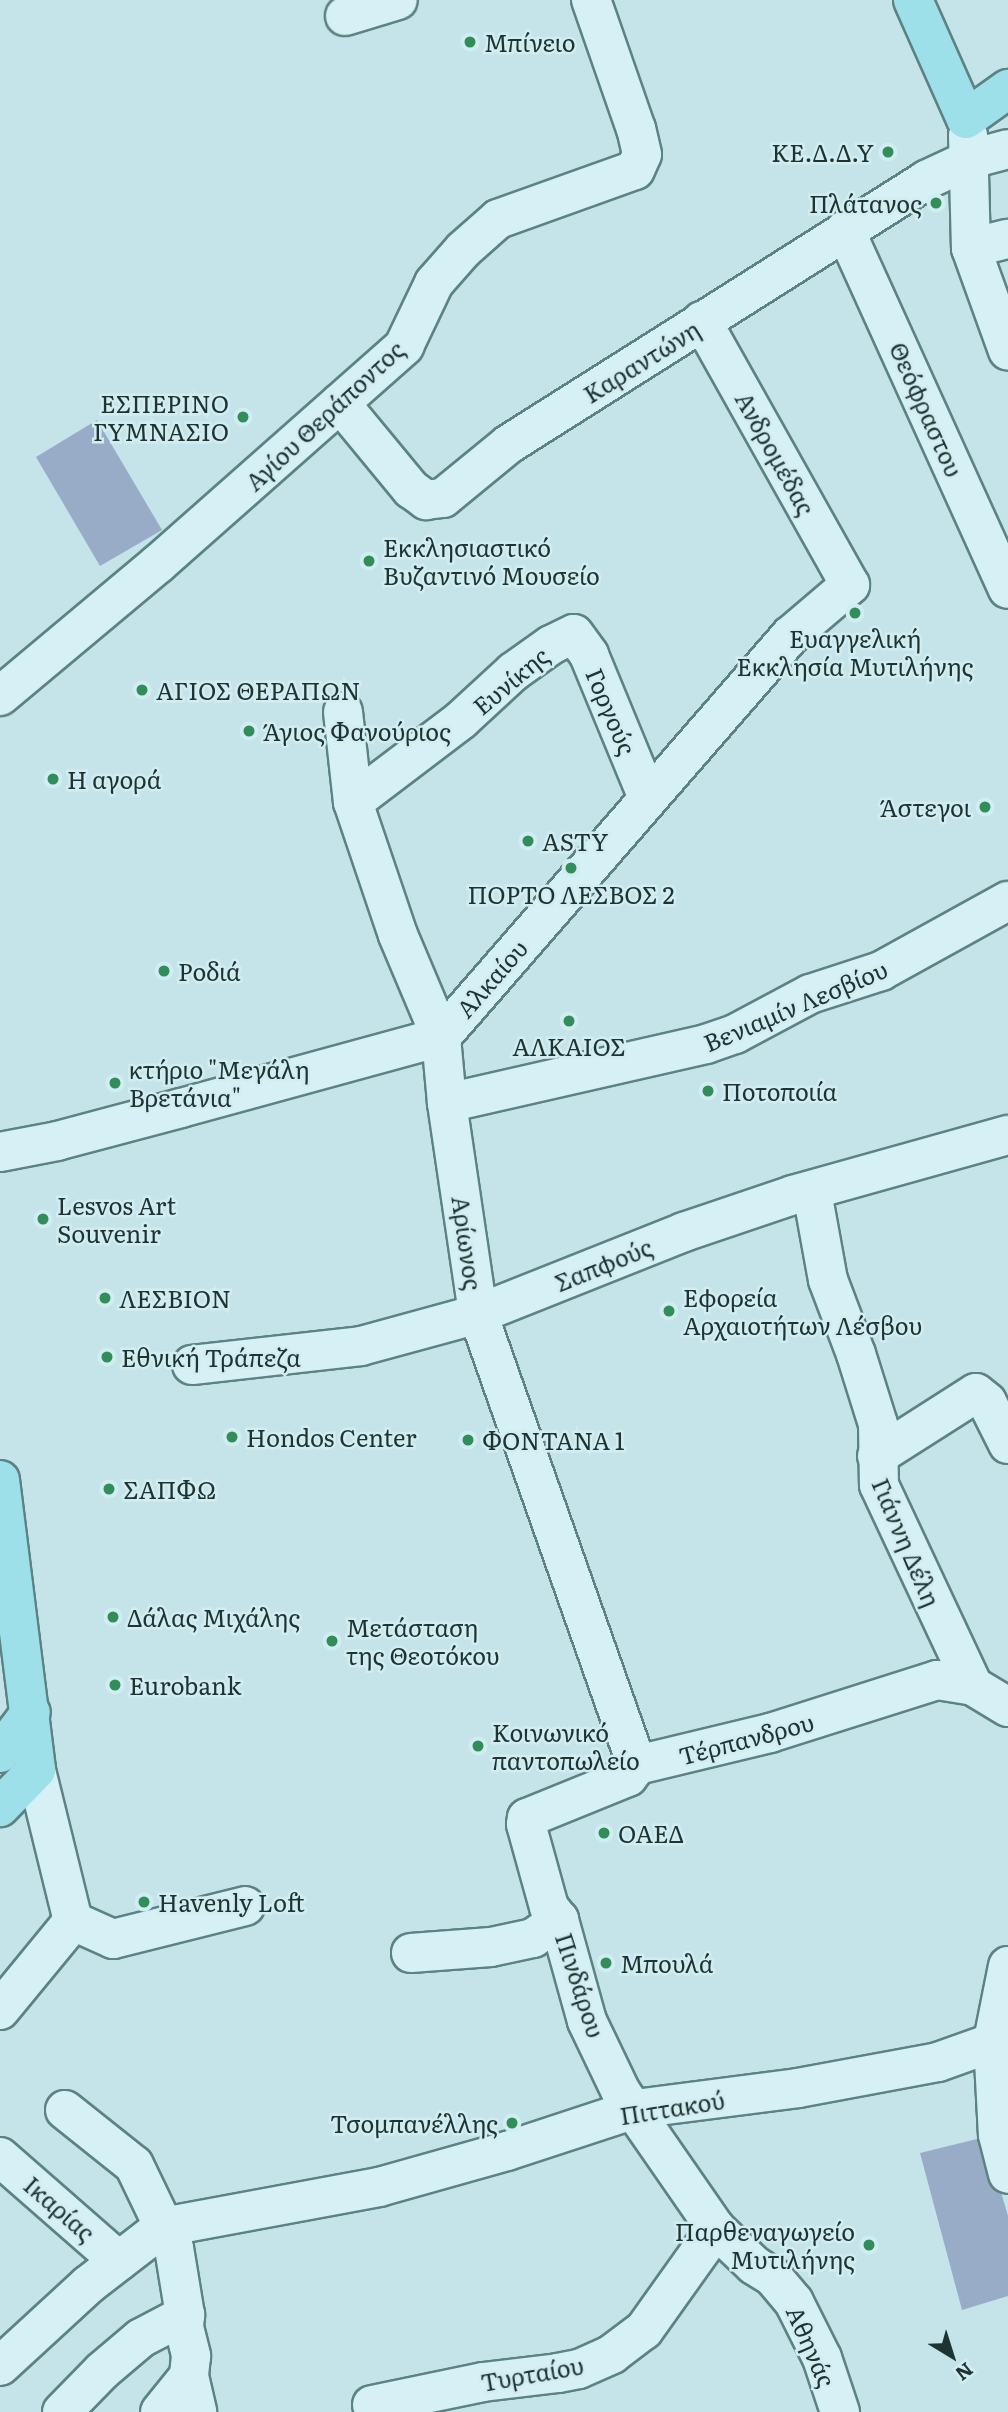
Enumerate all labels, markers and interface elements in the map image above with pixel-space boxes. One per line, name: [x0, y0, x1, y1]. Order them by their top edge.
place label: Μπίνειο: [484, 28, 576, 56]
marker: Μπίνειο: [462, 34, 478, 50]
place label: ΚΕ.Δ.Δ.Υ: [771, 138, 874, 166]
marker: ΚΕ.Δ.Δ.Υ: [880, 144, 896, 160]
place label: Πλάτανος: [809, 189, 922, 217]
marker: Πλάτανος: [928, 195, 944, 211]
street label: Καραντώνη: [578, 314, 704, 408]
street label: Αγίου Θεράποντος: [239, 334, 409, 496]
street label: Θεόφραστου: [884, 337, 970, 481]
street label: Ανδρομέδας: [730, 386, 822, 520]
place label: ΕΣΠΕΡΙΝΟ ΓΥΜΝΑΣΙΟ: [93, 389, 229, 445]
marker: ΕΣΠΕΡΙΝΟ ΓΥΜΝΑΣΙΟ: [235, 409, 251, 425]
place label: Εκκλησιαστικό Βυζαντινό Μουσείο: [383, 533, 600, 589]
marker: Εκκλησιαστικό Βυζαντινό Μουσείο: [361, 553, 377, 569]
marker: Ευαγγελική Εκκλησία Μυτιλήνης: [847, 605, 863, 621]
place label: Ευαγγελική Εκκλησία Μυτιλήνης: [737, 624, 973, 680]
street label: Ευνίκης: [466, 640, 554, 720]
street label: Γοργούς: [581, 663, 643, 759]
place label: ΑΓΙΟΣ ΘΕΡΑΠΩΝ: [156, 676, 360, 704]
marker: ΑΓΙΟΣ ΘΕΡΑΠΩΝ: [134, 682, 150, 698]
place label: Άγιος Φανούριος: [263, 717, 451, 745]
marker: Άγιος Φανούριος: [241, 723, 257, 739]
place label: Η αγορά: [67, 765, 162, 793]
marker: Η αγορά: [45, 771, 61, 787]
place label: Άστεγοι: [880, 793, 971, 821]
marker: Άστεγοι: [977, 799, 993, 815]
place label: ASTY: [542, 827, 608, 855]
marker: ASTY: [520, 833, 536, 849]
marker: ΠΟΡΤΟ ΛΕΣΒΟΣ 2: [563, 860, 579, 876]
place label: ΠΟΡΤΟ ΛΕΣΒΟΣ 2: [467, 880, 675, 908]
street label: Αλκαίου: [449, 933, 533, 1023]
street label: Βενιαμίν Λεσβίου: [699, 953, 891, 1057]
place label: Ροδιά: [178, 957, 241, 985]
marker: Ροδιά: [156, 963, 172, 979]
marker: ΑΛΚΑΙΟΣ: [561, 1013, 577, 1029]
place label: ΑΛΚΑΙΟΣ: [512, 1032, 626, 1060]
place label: κτήριο "Μεγάλη Βρετάνια": [129, 1055, 309, 1111]
marker: κτήριο "Μεγάλη Βρετάνια": [107, 1075, 123, 1091]
place label: Ποτοποιία: [722, 1077, 837, 1105]
marker: Ποτοποιία: [700, 1083, 716, 1099]
place label: Lesvos Art Souvenir: [57, 1191, 176, 1247]
street label: Αρίωνος: [447, 1194, 489, 1292]
marker: Lesvos Art Souvenir: [35, 1211, 51, 1227]
street label: Σαπφούς: [550, 1231, 656, 1297]
place label: Εφορεία Αρχαιοτήτων Λέσβου: [683, 1283, 922, 1339]
place label: ΛΕΣΒΙΟΝ: [119, 1284, 231, 1312]
marker: ΛΕΣΒΙΟΝ: [97, 1290, 113, 1306]
marker: Εφορεία Αρχαιοτήτων Λέσβου: [661, 1303, 677, 1319]
place label: Εθνική Τράπεζα: [121, 1343, 301, 1371]
marker: Εθνική Τράπεζα: [99, 1349, 115, 1365]
place label: Hondos Center: [246, 1423, 417, 1451]
place label: ΦΟΝΤΑΝΑ 1: [482, 1426, 625, 1454]
marker: Hondos Center: [224, 1429, 240, 1445]
marker: ΦΟΝΤΑΝΑ 1: [460, 1432, 476, 1448]
street label: Γιάννη Δέλη: [867, 1473, 947, 1611]
place label: ΣΑΠΦΩ: [123, 1475, 216, 1503]
marker: ΣΑΠΦΩ: [101, 1481, 117, 1497]
place label: Δάλας Μιχάλης: [127, 1603, 300, 1631]
marker: Δάλας Μιχάλης: [105, 1609, 121, 1625]
place label: Μετάσταση της Θεοτόκου: [346, 1613, 500, 1669]
marker: Μετάσταση της Θεοτόκου: [324, 1633, 340, 1649]
place label: Eurobank: [129, 1671, 241, 1699]
marker: Eurobank: [107, 1677, 123, 1693]
street label: Τέρπανδρου: [675, 1706, 817, 1770]
place label: Κοινωνικό παντοπωλείο: [492, 1718, 640, 1774]
marker: Κοινωνικό παντοπωλείο: [470, 1738, 486, 1754]
place label: ΟΑΕΔ: [618, 1819, 684, 1847]
marker: ΟΑΕΔ: [596, 1825, 612, 1841]
place label: Havenly Loft: [158, 1888, 305, 1916]
marker: Havenly Loft: [136, 1894, 152, 1910]
street label: Πινδάρου: [551, 1929, 611, 2041]
place label: Μπουλά: [620, 1949, 714, 1977]
marker: Μπουλά: [598, 1955, 614, 1971]
street label: Πιττακού: [618, 2085, 726, 2129]
place label: Τσομπανέλλης: [330, 2109, 498, 2137]
marker: Τσομπανέλλης: [504, 2115, 520, 2131]
street label: Ικαρίας: [19, 2170, 101, 2246]
place label: Παρθεναγωγείο Μυτιλήνης: [675, 2217, 855, 2273]
marker: Παρθεναγωγείο Μυτιλήνης: [861, 2237, 877, 2253]
street label: Αθηνάς: [781, 2301, 843, 2391]
north arrow: [917, 2321, 987, 2391]
street label: Τυρταίου: [478, 2350, 586, 2396]
text: N: [950, 2357, 980, 2388]

